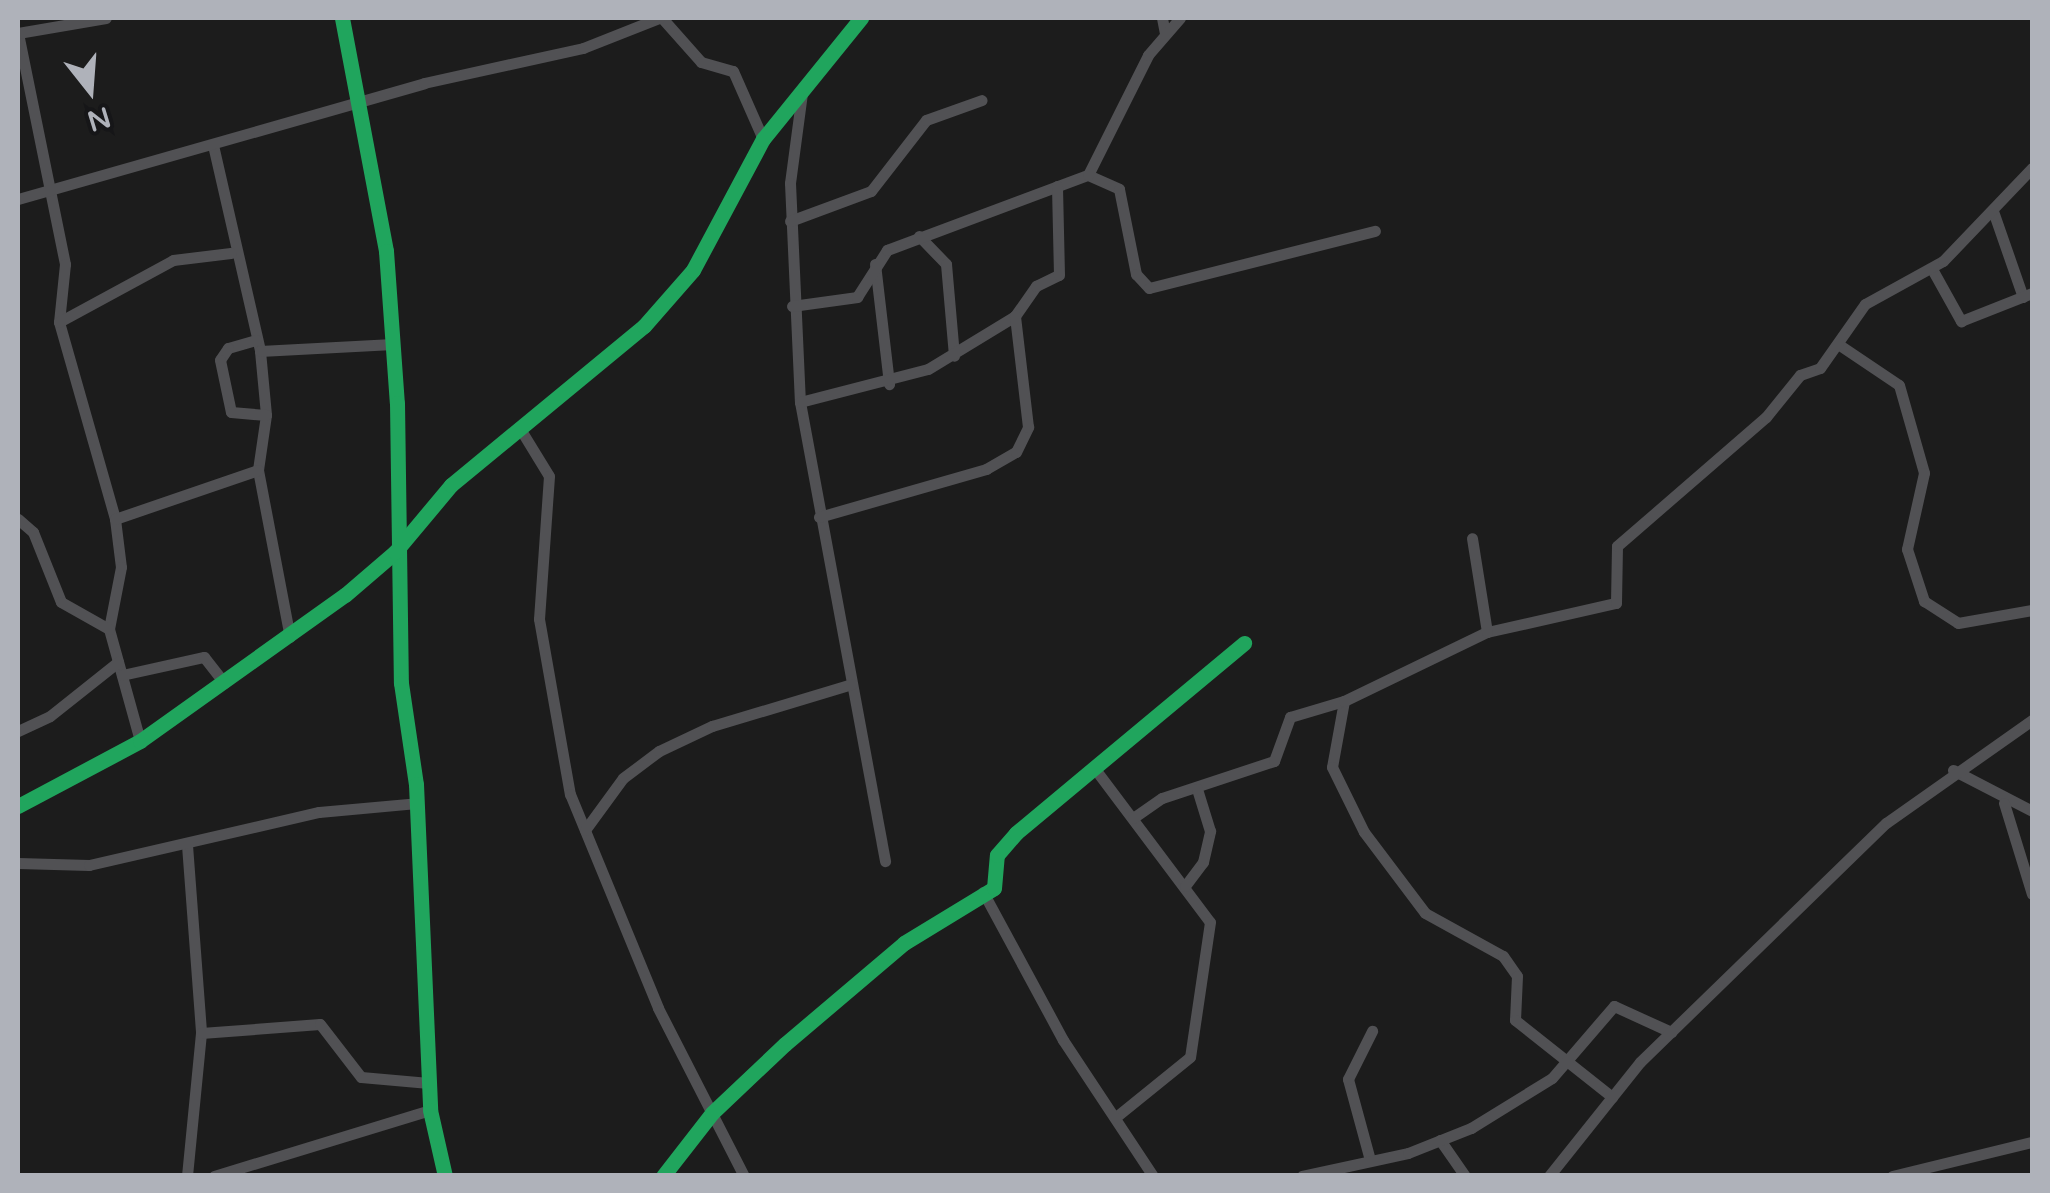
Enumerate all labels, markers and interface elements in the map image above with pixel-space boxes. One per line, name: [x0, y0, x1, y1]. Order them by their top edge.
north arrow: [40, 40, 140, 140]
text: N: [83, 99, 114, 138]

